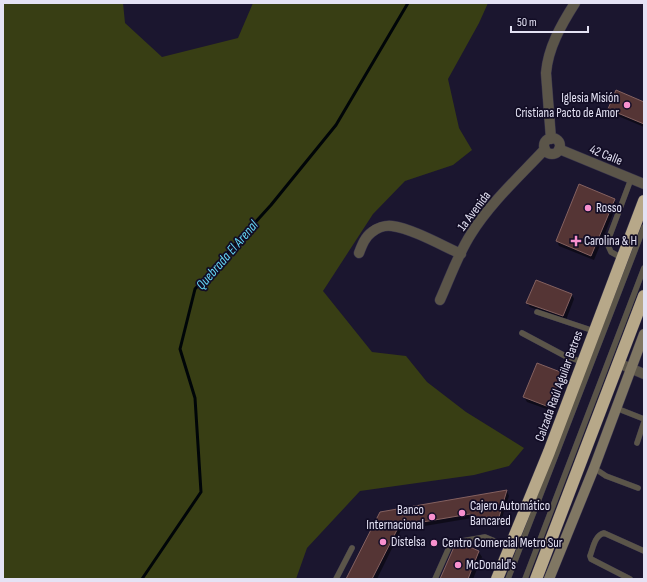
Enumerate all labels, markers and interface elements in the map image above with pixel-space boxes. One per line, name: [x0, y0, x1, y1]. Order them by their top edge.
scale bar: [511, 8, 588, 34]
text: 50 m: [517, 15, 537, 30]
place label: Iglesia Misión Cristiana Pacto de Amor: [515, 90, 619, 121]
marker: Iglesia Misión Cristiana Pacto de Amor: [622, 100, 632, 110]
street label: 42 Calle: [587, 141, 625, 169]
street label: 1a Avenida: [454, 188, 494, 234]
place label: Rosso: [596, 200, 622, 216]
marker: Rosso: [583, 203, 593, 213]
water label: Quebrada El Arenal: [192, 216, 262, 293]
place label: Carolina & H: [584, 233, 637, 249]
marker: Carolina & H: [571, 236, 581, 246]
street label: Calzada Raúl Aguilar Batres: [532, 328, 587, 444]
place label: Cajero Automático Bancared: [470, 498, 550, 529]
place label: Banco Internacional: [366, 502, 424, 533]
marker: Cajero Automático Bancared: [457, 508, 467, 518]
marker: Banco Internacional: [427, 512, 437, 522]
place label: Distelsa: [391, 534, 426, 550]
place label: Centro Comercial Metro Sur: [442, 535, 563, 551]
marker: Distelsa: [378, 537, 388, 547]
marker: Centro Comercial Metro Sur: [429, 538, 439, 548]
place label: McDonald's: [466, 557, 516, 573]
marker: McDonald's: [453, 560, 463, 570]

